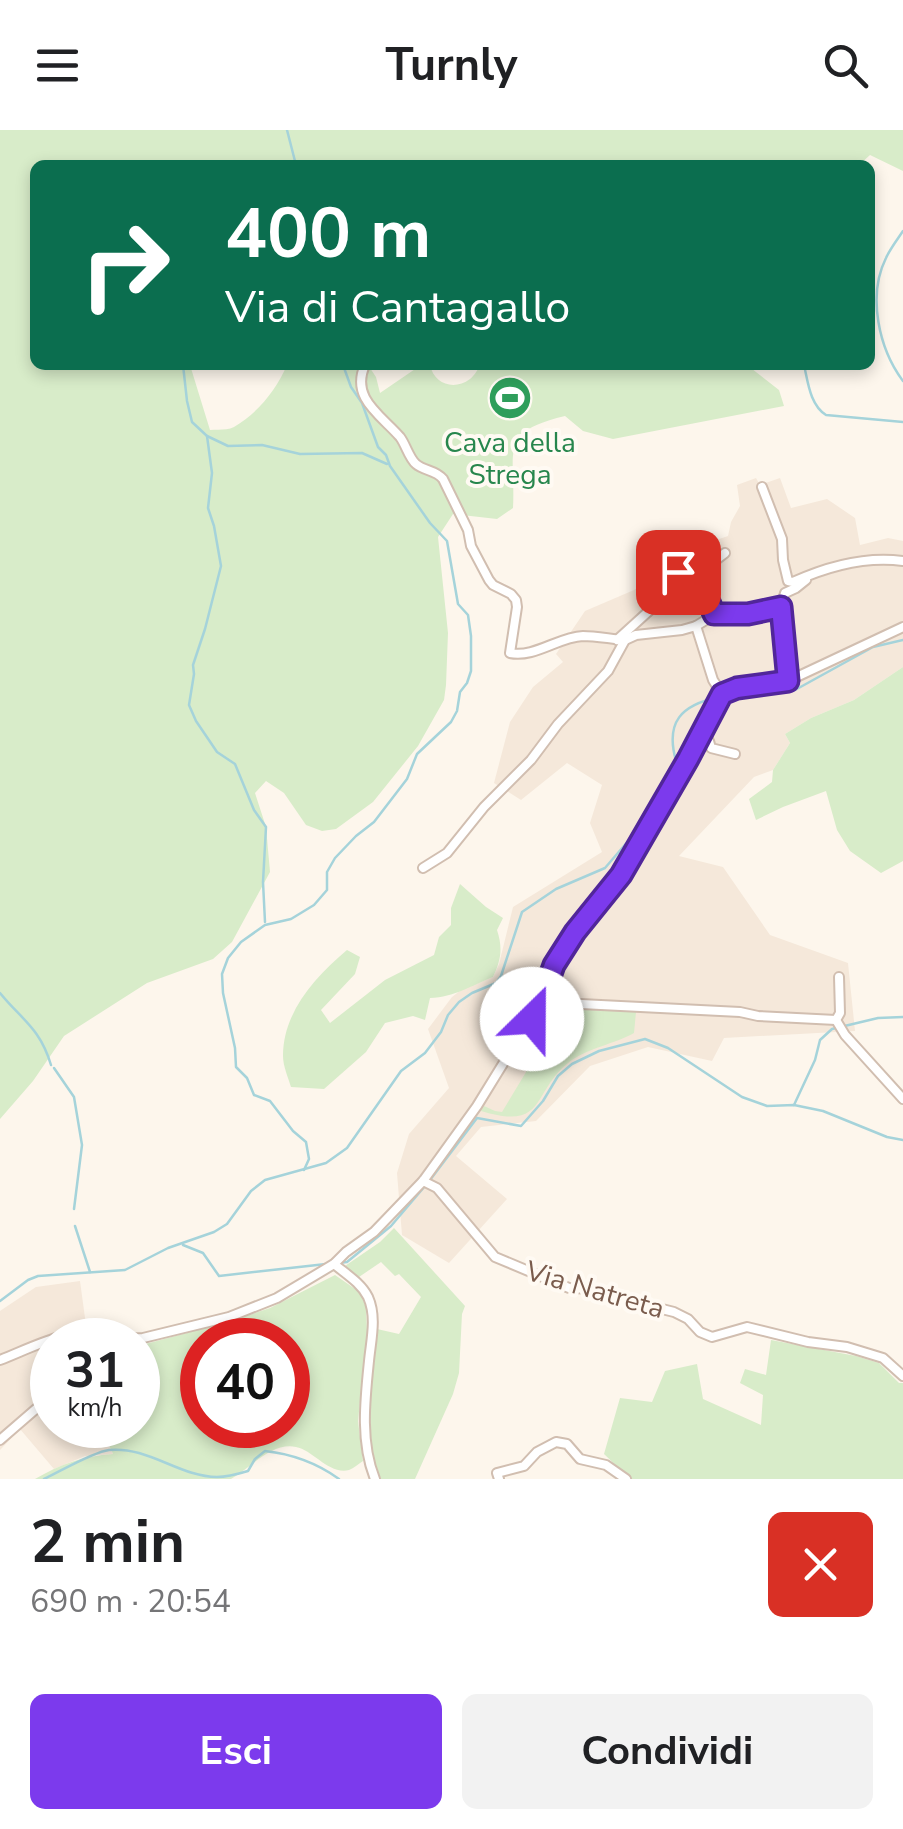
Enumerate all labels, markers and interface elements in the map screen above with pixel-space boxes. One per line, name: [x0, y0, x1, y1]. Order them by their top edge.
text: Turnly: [385, 35, 518, 96]
icon: menu: [30, 38, 85, 93]
icon: search: [818, 38, 873, 93]
text: 400 m: [225, 186, 431, 282]
icon: right: [60, 200, 190, 330]
text: Via di Cantagallo: [225, 277, 570, 338]
sports icon: Cava della Strega: [487, 375, 533, 421]
place label: Cava della Strega: [444, 424, 576, 494]
pin: [636, 530, 721, 615]
icon: arrive: [651, 545, 706, 600]
position arrow: [480, 967, 584, 1071]
street label: Via Natreta: [520, 1252, 669, 1328]
speed limit sign: 40: [180, 1318, 310, 1448]
text: 31: [65, 1336, 125, 1405]
text: km/h: [67, 1391, 123, 1425]
text: 2 min: [30, 1501, 185, 1583]
button: close: [768, 1512, 873, 1617]
text: 690 m · 20:54: [30, 1580, 231, 1623]
button: Esci: [30, 1694, 442, 1809]
button: Condividi: [462, 1694, 873, 1809]

